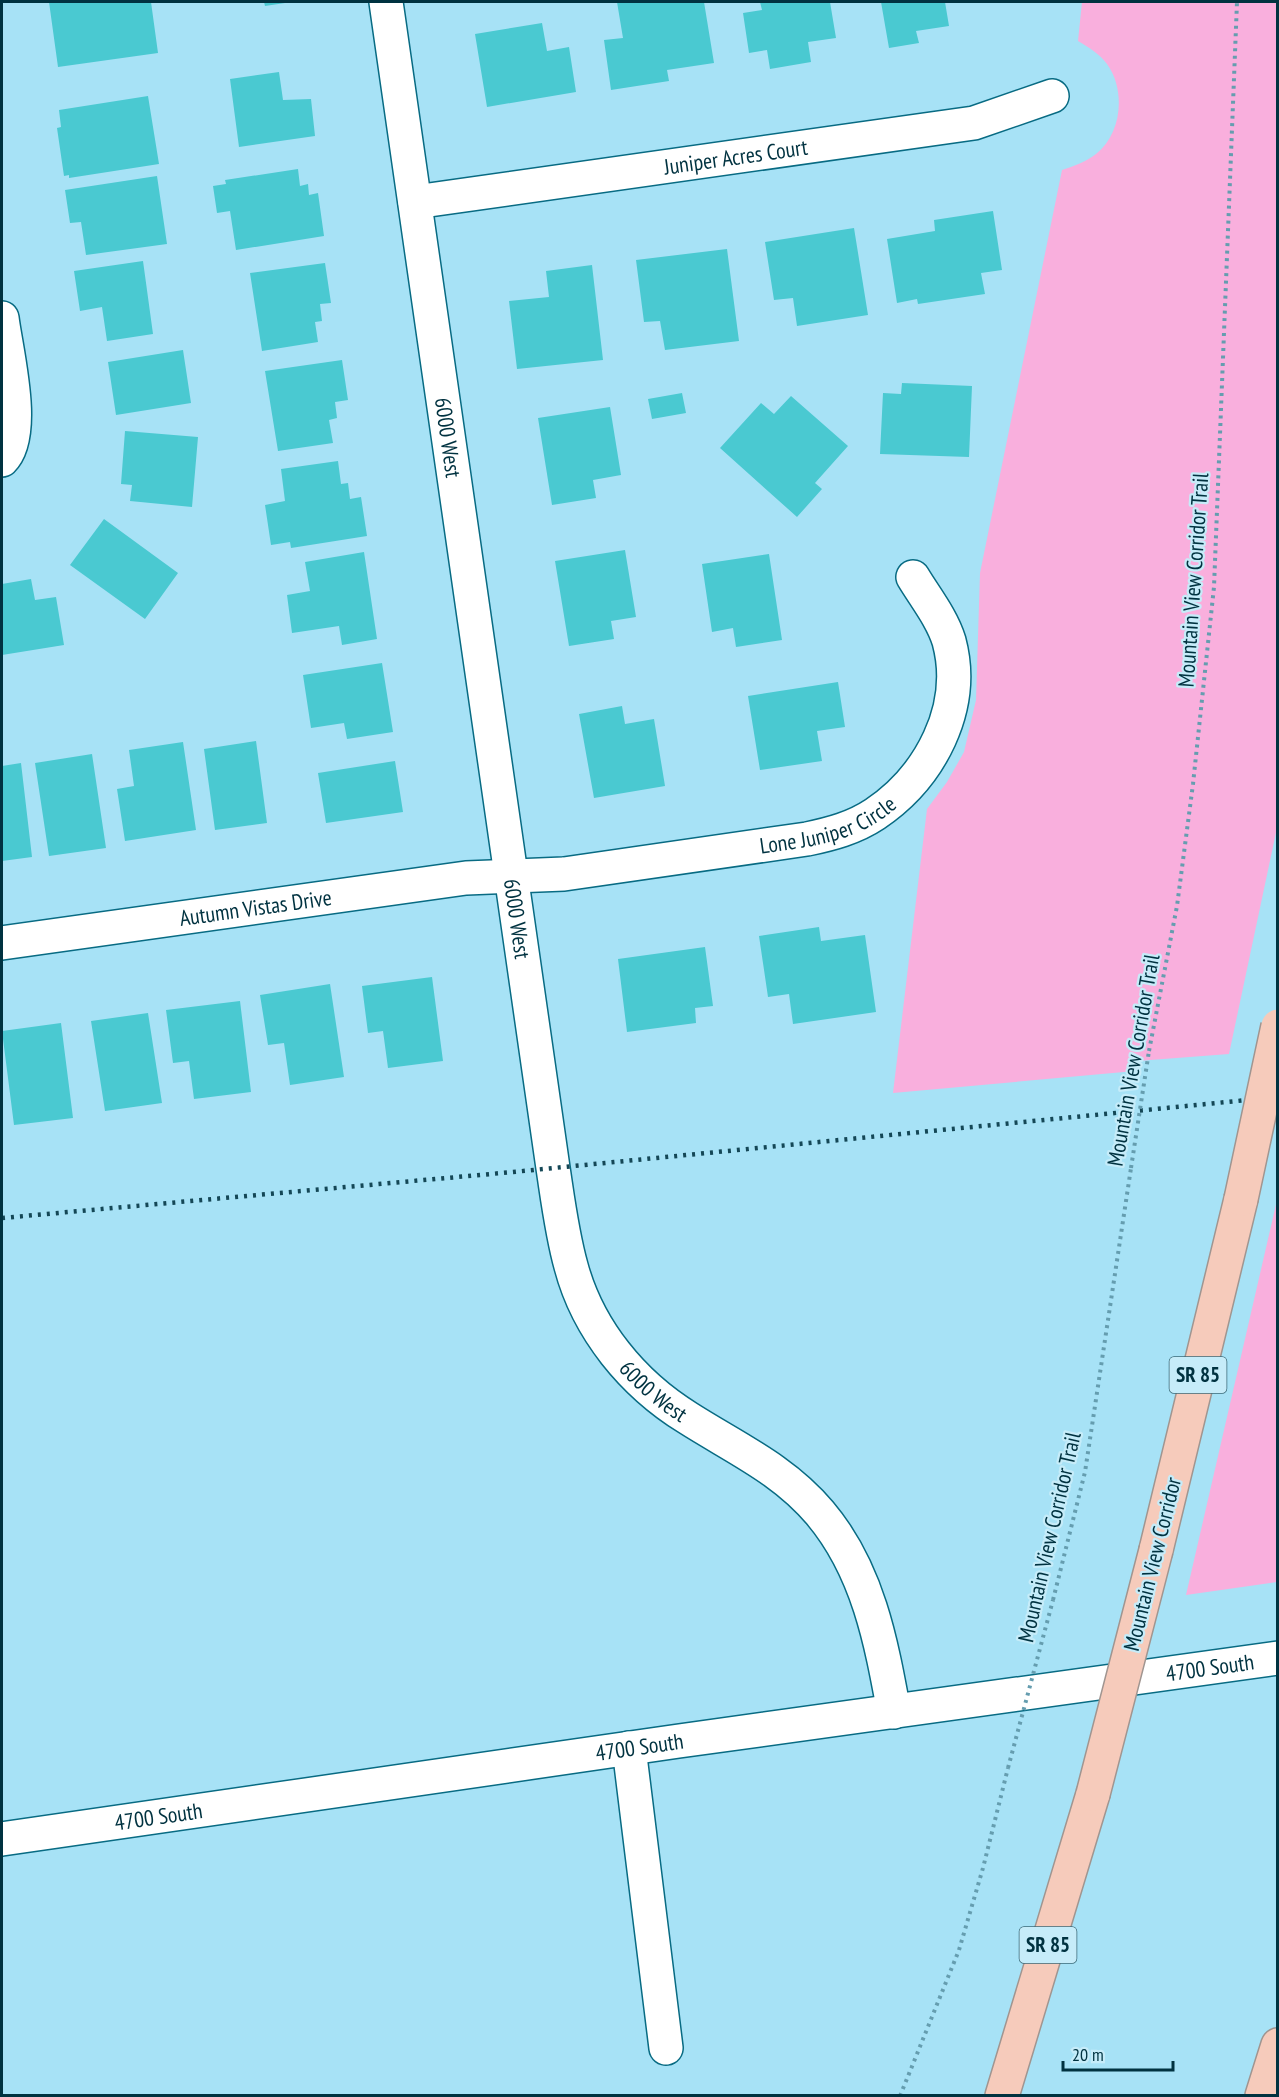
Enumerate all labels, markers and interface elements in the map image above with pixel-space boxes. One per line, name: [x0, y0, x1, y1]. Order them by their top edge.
street label: Juniper Acres Court: [661, 133, 809, 181]
street label: 6000 West: [429, 396, 468, 479]
street label: Mountain View Corridor Trail: [1172, 471, 1215, 688]
street label: Lone Juniper Circle: [758, 790, 902, 860]
street label: 6000 West: [498, 877, 537, 960]
street label: Autumn Vistas Drive: [178, 883, 333, 932]
street label: Mountain View Corridor Trail: [1101, 951, 1166, 1168]
street label: 6000 West: [614, 1354, 693, 1428]
road number: SR 85: [1170, 1357, 1226, 1393]
street label: Mountain View Corridor Trail: [1011, 1428, 1087, 1645]
street label: Mountain View Corridor: [1117, 1474, 1187, 1654]
street label: 4700 South: [1164, 1647, 1256, 1687]
street label: 4700 South: [594, 1727, 685, 1767]
street label: 4700 South: [113, 1796, 204, 1837]
road number: SR 85: [1020, 1927, 1076, 1963]
scale bar: [1063, 2034, 1172, 2072]
text: 20 m: [1072, 2043, 1104, 2066]

